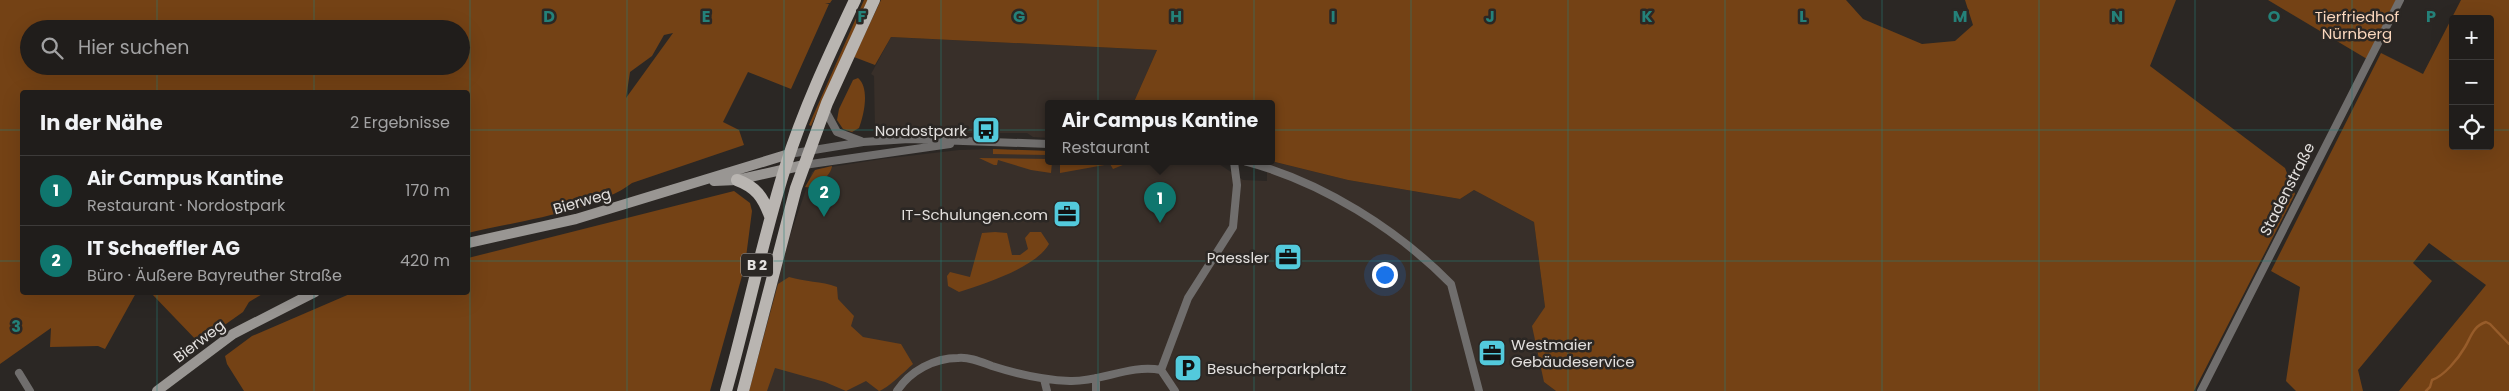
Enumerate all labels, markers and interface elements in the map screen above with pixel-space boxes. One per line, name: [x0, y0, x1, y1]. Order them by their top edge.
text: D: [543, 5, 555, 28]
text: E: [702, 5, 710, 28]
text: F: [858, 5, 867, 28]
text: G: [1013, 5, 1025, 28]
text: H: [1170, 5, 1182, 28]
text: I: [1331, 5, 1335, 28]
text: J: [1485, 5, 1495, 28]
text: K: [1641, 5, 1653, 28]
text: L: [1799, 5, 1807, 28]
text: M: [1953, 5, 1967, 28]
text: N: [2111, 5, 2123, 28]
text: O: [2268, 5, 2281, 28]
text: P: [2426, 5, 2436, 28]
park label: Tierfriedhof Nürnberg: [2315, 6, 2399, 44]
map controls: [2449, 15, 2494, 150]
button: +: [2449, 15, 2494, 60]
search box: [20, 20, 470, 75]
icon: search: [38, 34, 66, 62]
text: Hier suchen: [78, 34, 189, 61]
button: −: [2449, 60, 2494, 105]
popup: [1045, 100, 1275, 165]
button: locate: [2449, 105, 2494, 150]
text: Air Campus Kantine: [1062, 107, 1258, 134]
text: In der Nähe: [40, 108, 163, 137]
text: 2 Ergebnisse: [350, 111, 450, 134]
bus stop icon: Nordostpark: [971, 115, 1001, 145]
place label: Nordostpark: [875, 120, 967, 141]
text: Restaurant: [1062, 136, 1150, 159]
street label: Stadenstraße: [2254, 139, 2320, 239]
text: Air Campus Kantine: [87, 165, 283, 192]
pin: 2: [808, 176, 840, 217]
text: 1: [53, 179, 59, 202]
text: 170 m: [405, 179, 450, 202]
pin: 1: [1144, 182, 1176, 223]
street label: Bierweg: [550, 183, 614, 219]
text: Restaurant · Nordostpark: [87, 194, 285, 217]
office icon: IT-Schulungen.com: [1052, 199, 1082, 229]
place label: IT-Schulungen.com: [902, 204, 1048, 225]
text: IT Schaeffler AG: [87, 235, 240, 262]
office icon: Paessler: [1273, 242, 1303, 272]
place label: Paessler: [1207, 247, 1269, 268]
text: 2: [51, 249, 61, 272]
text: 420 m: [400, 249, 450, 272]
road number: B 2: [741, 254, 773, 276]
your location: [1372, 262, 1398, 288]
text: Büro · Äußere Bayreuther Straße: [87, 264, 342, 287]
text: 3: [11, 315, 21, 338]
street label: Bierweg: [169, 315, 229, 367]
place label: Westmaier Gebäudeservice: [1511, 334, 1635, 372]
office icon: Westmaier Gebäudeservice: [1477, 338, 1507, 368]
parking icon: Besucherparkplatz: [1173, 353, 1203, 383]
place label: Besucherparkplatz: [1207, 358, 1347, 379]

